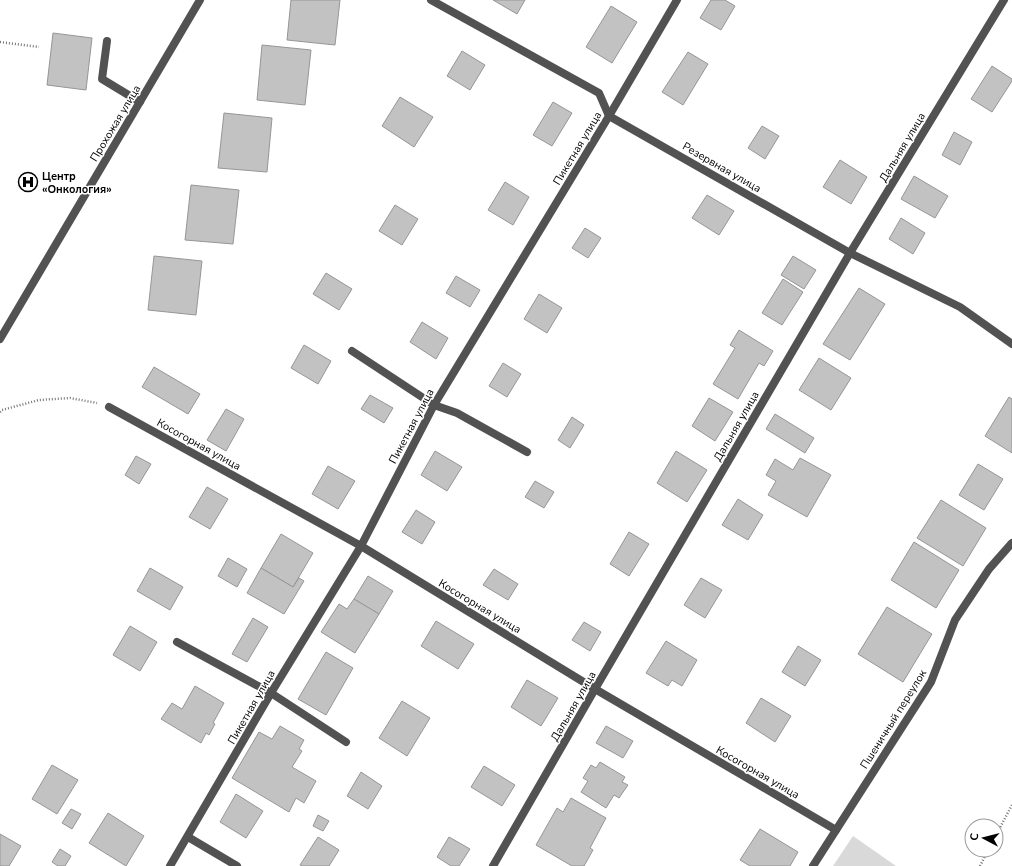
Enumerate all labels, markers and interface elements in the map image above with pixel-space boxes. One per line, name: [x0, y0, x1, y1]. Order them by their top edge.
street label: Прохожая улица: [87, 82, 144, 164]
street label: Пикетная улица: [550, 109, 605, 188]
street label: Дальняя улица: [876, 110, 929, 185]
street label: Резервная улица: [680, 139, 764, 196]
place label: Центр «Онкология»: [42, 169, 112, 197]
hospital icon: Центр «Онкология»: [17, 171, 39, 193]
street label: Пикетная улица: [385, 386, 438, 466]
street label: Дальняя улица: [710, 388, 763, 464]
street label: Косогорная улица: [154, 415, 244, 474]
street label: Косогорная улица: [436, 576, 524, 637]
street label: Пикетная улица: [224, 667, 279, 747]
street label: Пшеничный переулок: [857, 667, 930, 772]
street label: Дальняя улица: [547, 668, 600, 744]
street label: Косогорная улица: [713, 742, 802, 802]
north arrow: [964, 818, 1004, 858]
text: С: [967, 832, 983, 841]

